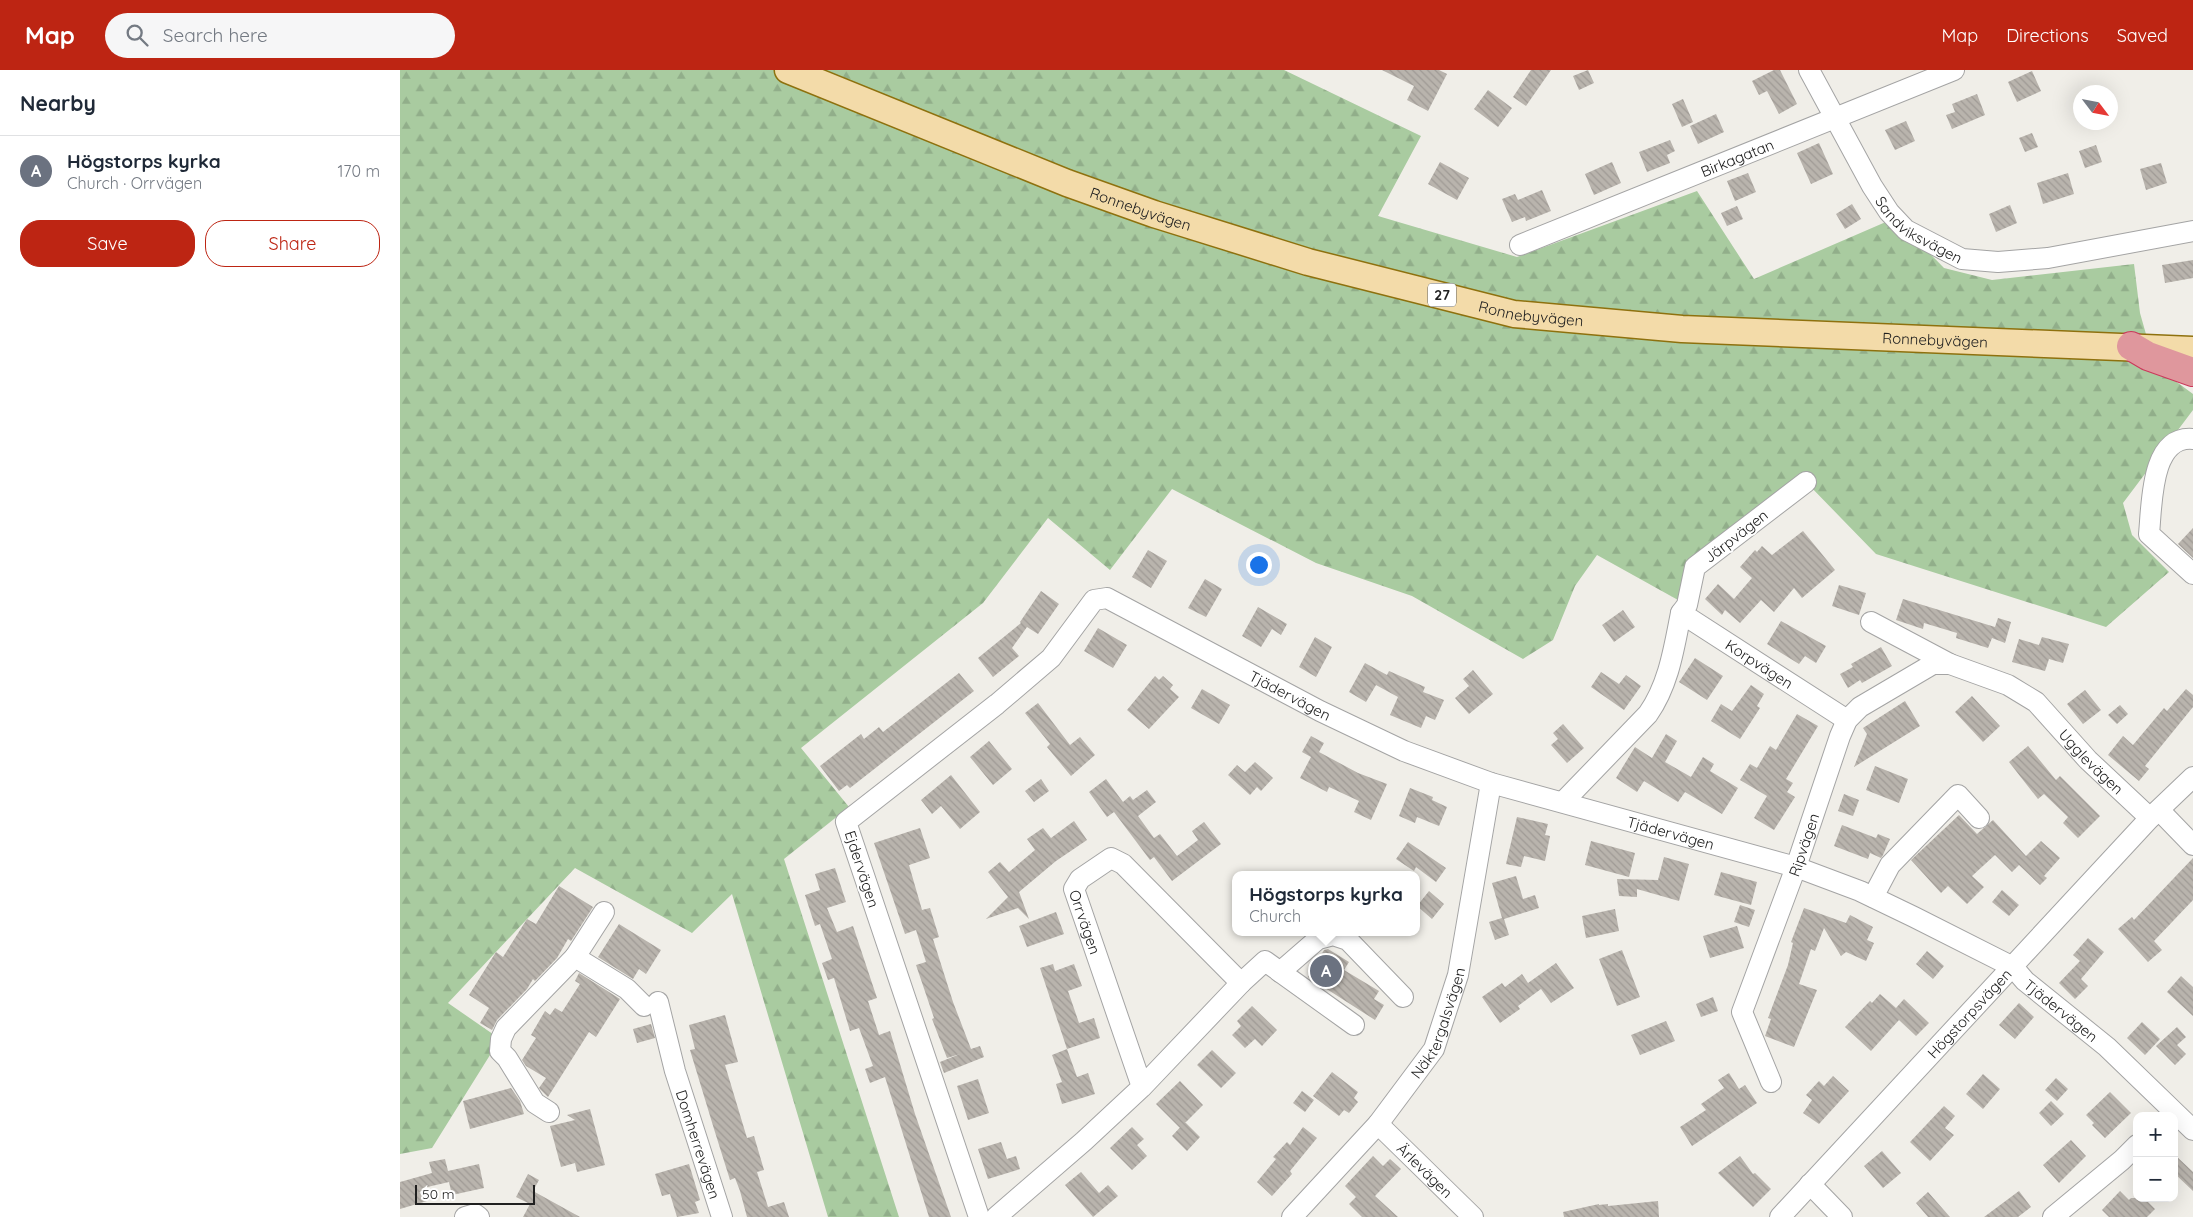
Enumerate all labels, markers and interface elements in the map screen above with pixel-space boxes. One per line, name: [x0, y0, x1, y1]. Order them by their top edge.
search box: [105, 13, 455, 58]
text: Map: [25, 20, 75, 50]
icon: search: [123, 21, 151, 49]
text: Search here: [163, 23, 268, 47]
text: Map: [1941, 24, 1978, 47]
text: Directions: [2006, 24, 2089, 47]
text: Saved: [2117, 24, 2168, 47]
north arrow: [2073, 85, 2118, 130]
text: Nearby: [20, 90, 96, 116]
street label: Birkagatan: [1698, 134, 1776, 181]
text: Högstorps kyrka: [67, 149, 221, 173]
text: A: [31, 161, 41, 181]
text: 170 m: [337, 161, 380, 181]
text: Church · Orrvägen: [67, 173, 202, 193]
street label: Ronnebyvägen: [1087, 182, 1194, 235]
street label: Sandviksvägen: [1872, 192, 1966, 267]
button: Save: [20, 220, 195, 267]
button: Share: [205, 220, 380, 267]
road number: 27: [1428, 284, 1456, 306]
street label: Ronnebyvägen: [1477, 296, 1584, 330]
street label: Ronnebyvägen: [1882, 328, 1988, 351]
street label: Järpvägen: [1700, 505, 1772, 567]
your location: [1246, 552, 1272, 578]
street label: Korpvägen: [1722, 635, 1797, 692]
street label: Tjädervägen: [1246, 666, 1334, 724]
street label: Ugglevägen: [2055, 725, 2128, 798]
street label: Tjädervägen: [1625, 811, 1716, 854]
street label: Ripvägen: [1784, 811, 1823, 879]
street label: Ejdervägen: [841, 828, 883, 910]
popup: [1232, 871, 1420, 936]
text: Högstorps kyrka: [1249, 882, 1403, 906]
street label: Orrvägen: [1065, 887, 1105, 957]
text: Church: [1249, 906, 1301, 926]
pin: A: [1310, 952, 1342, 990]
street label: Högstorpsvägen: [1923, 964, 2015, 1062]
street label: Näktergalsvägen: [1406, 966, 1469, 1082]
street label: Tjädervägen: [2020, 975, 2102, 1046]
street label: Domherrevägen: [672, 1087, 725, 1201]
map controls: [2133, 1112, 2178, 1202]
button: +: [2133, 1112, 2178, 1157]
street label: Ärlevägen: [1393, 1139, 1457, 1202]
button: −: [2133, 1157, 2178, 1202]
scale bar: [415, 1182, 535, 1205]
text: 50 m: [422, 1185, 455, 1203]

